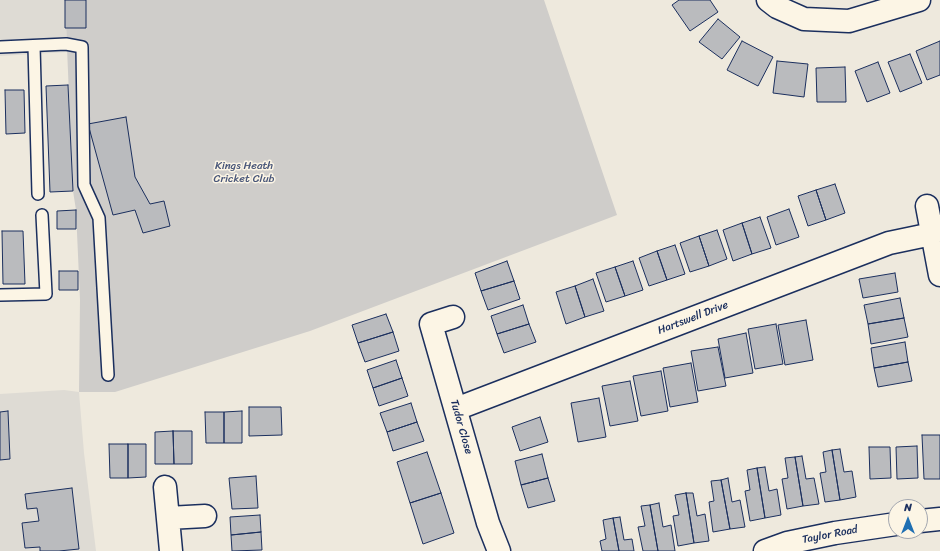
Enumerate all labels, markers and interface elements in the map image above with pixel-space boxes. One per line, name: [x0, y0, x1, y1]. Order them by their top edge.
park label: Kings Heath Cricket Club: [214, 159, 274, 185]
street label: Hartswell Drive: [656, 299, 730, 337]
street label: Tudor Close: [447, 398, 475, 456]
text: N: [904, 498, 912, 517]
north arrow: [888, 499, 928, 539]
street label: Taylor Road: [801, 523, 859, 547]

